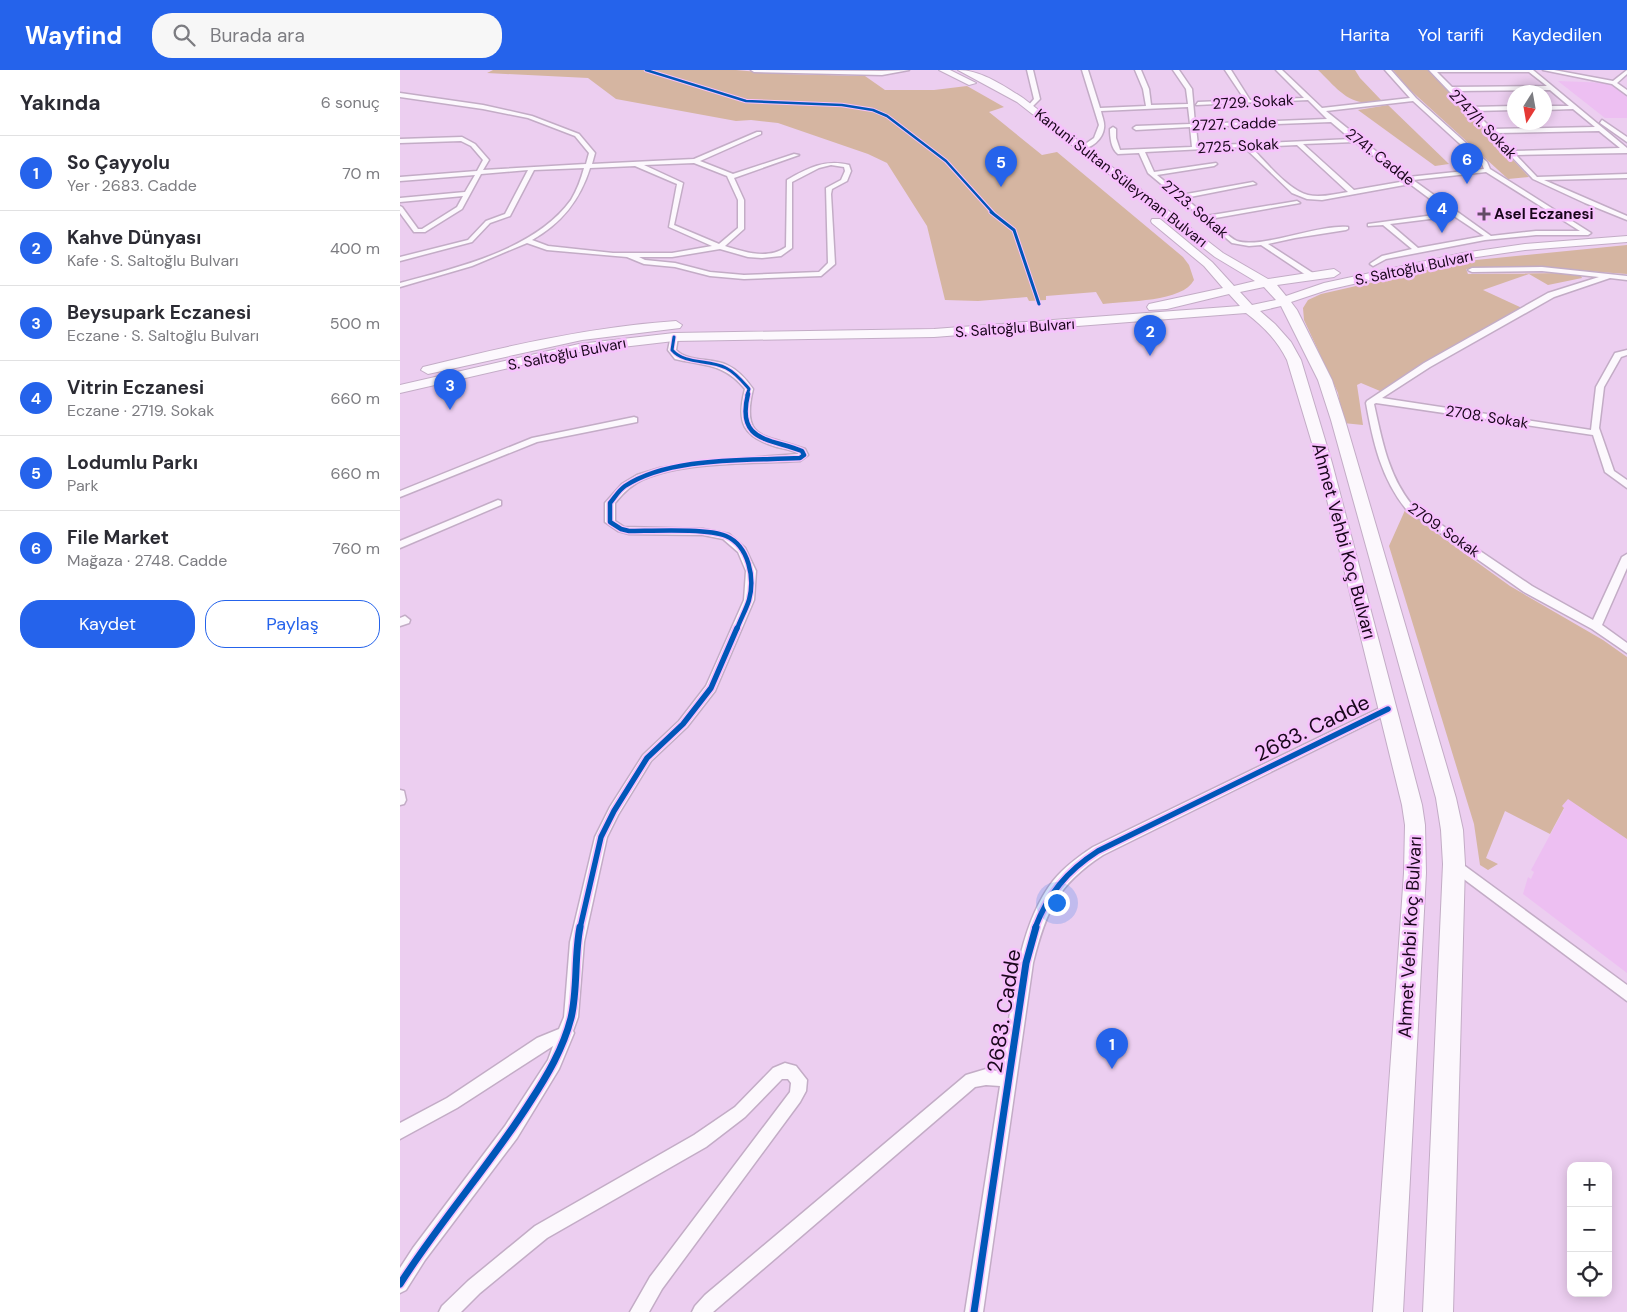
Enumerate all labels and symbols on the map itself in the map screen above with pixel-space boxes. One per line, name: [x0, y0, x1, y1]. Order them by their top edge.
street label: 2747/1. Sokak: [1445, 85, 1522, 164]
north arrow: [1507, 85, 1552, 130]
street label: 2729. Sokak: [1212, 90, 1295, 114]
street label: Kanuni Sultan Süleyman Bulvarı: [1031, 104, 1211, 252]
street label: 2727. Cadde: [1191, 113, 1277, 135]
street label: 2741. Cadde: [1341, 124, 1419, 190]
street label: 2725. Sokak: [1197, 134, 1280, 158]
pin: 6: [1451, 143, 1483, 184]
pin: 5: [985, 146, 1017, 187]
street label: 2723. Sokak: [1157, 175, 1233, 243]
pin: 4: [1426, 192, 1458, 233]
place label: Asel Eczanesi: [1494, 204, 1593, 224]
marker: Asel Eczanesi: [1478, 208, 1490, 220]
street label: S. Saltoğlu Bulvarı: [1353, 246, 1475, 290]
street label: S. Saltoğlu Bulvarı: [954, 314, 1076, 342]
pin: 2: [1134, 315, 1166, 356]
street label: S. Saltoğlu Bulvarı: [506, 333, 628, 375]
pin: 3: [434, 369, 466, 410]
street label: 2708. Sokak: [1444, 401, 1530, 433]
street label: Ahmet Vehbi Koç Bulvarı: [1306, 440, 1382, 642]
street label: 2709. Sokak: [1404, 498, 1484, 562]
street label: 2683. Cadde: [1250, 688, 1374, 768]
street label: Ahmet Vehbi Koç Bulvarı: [1393, 836, 1427, 1038]
your location: [1044, 890, 1070, 916]
street label: 2683. Cadde: [980, 947, 1028, 1075]
pin: 1: [1096, 1028, 1128, 1069]

